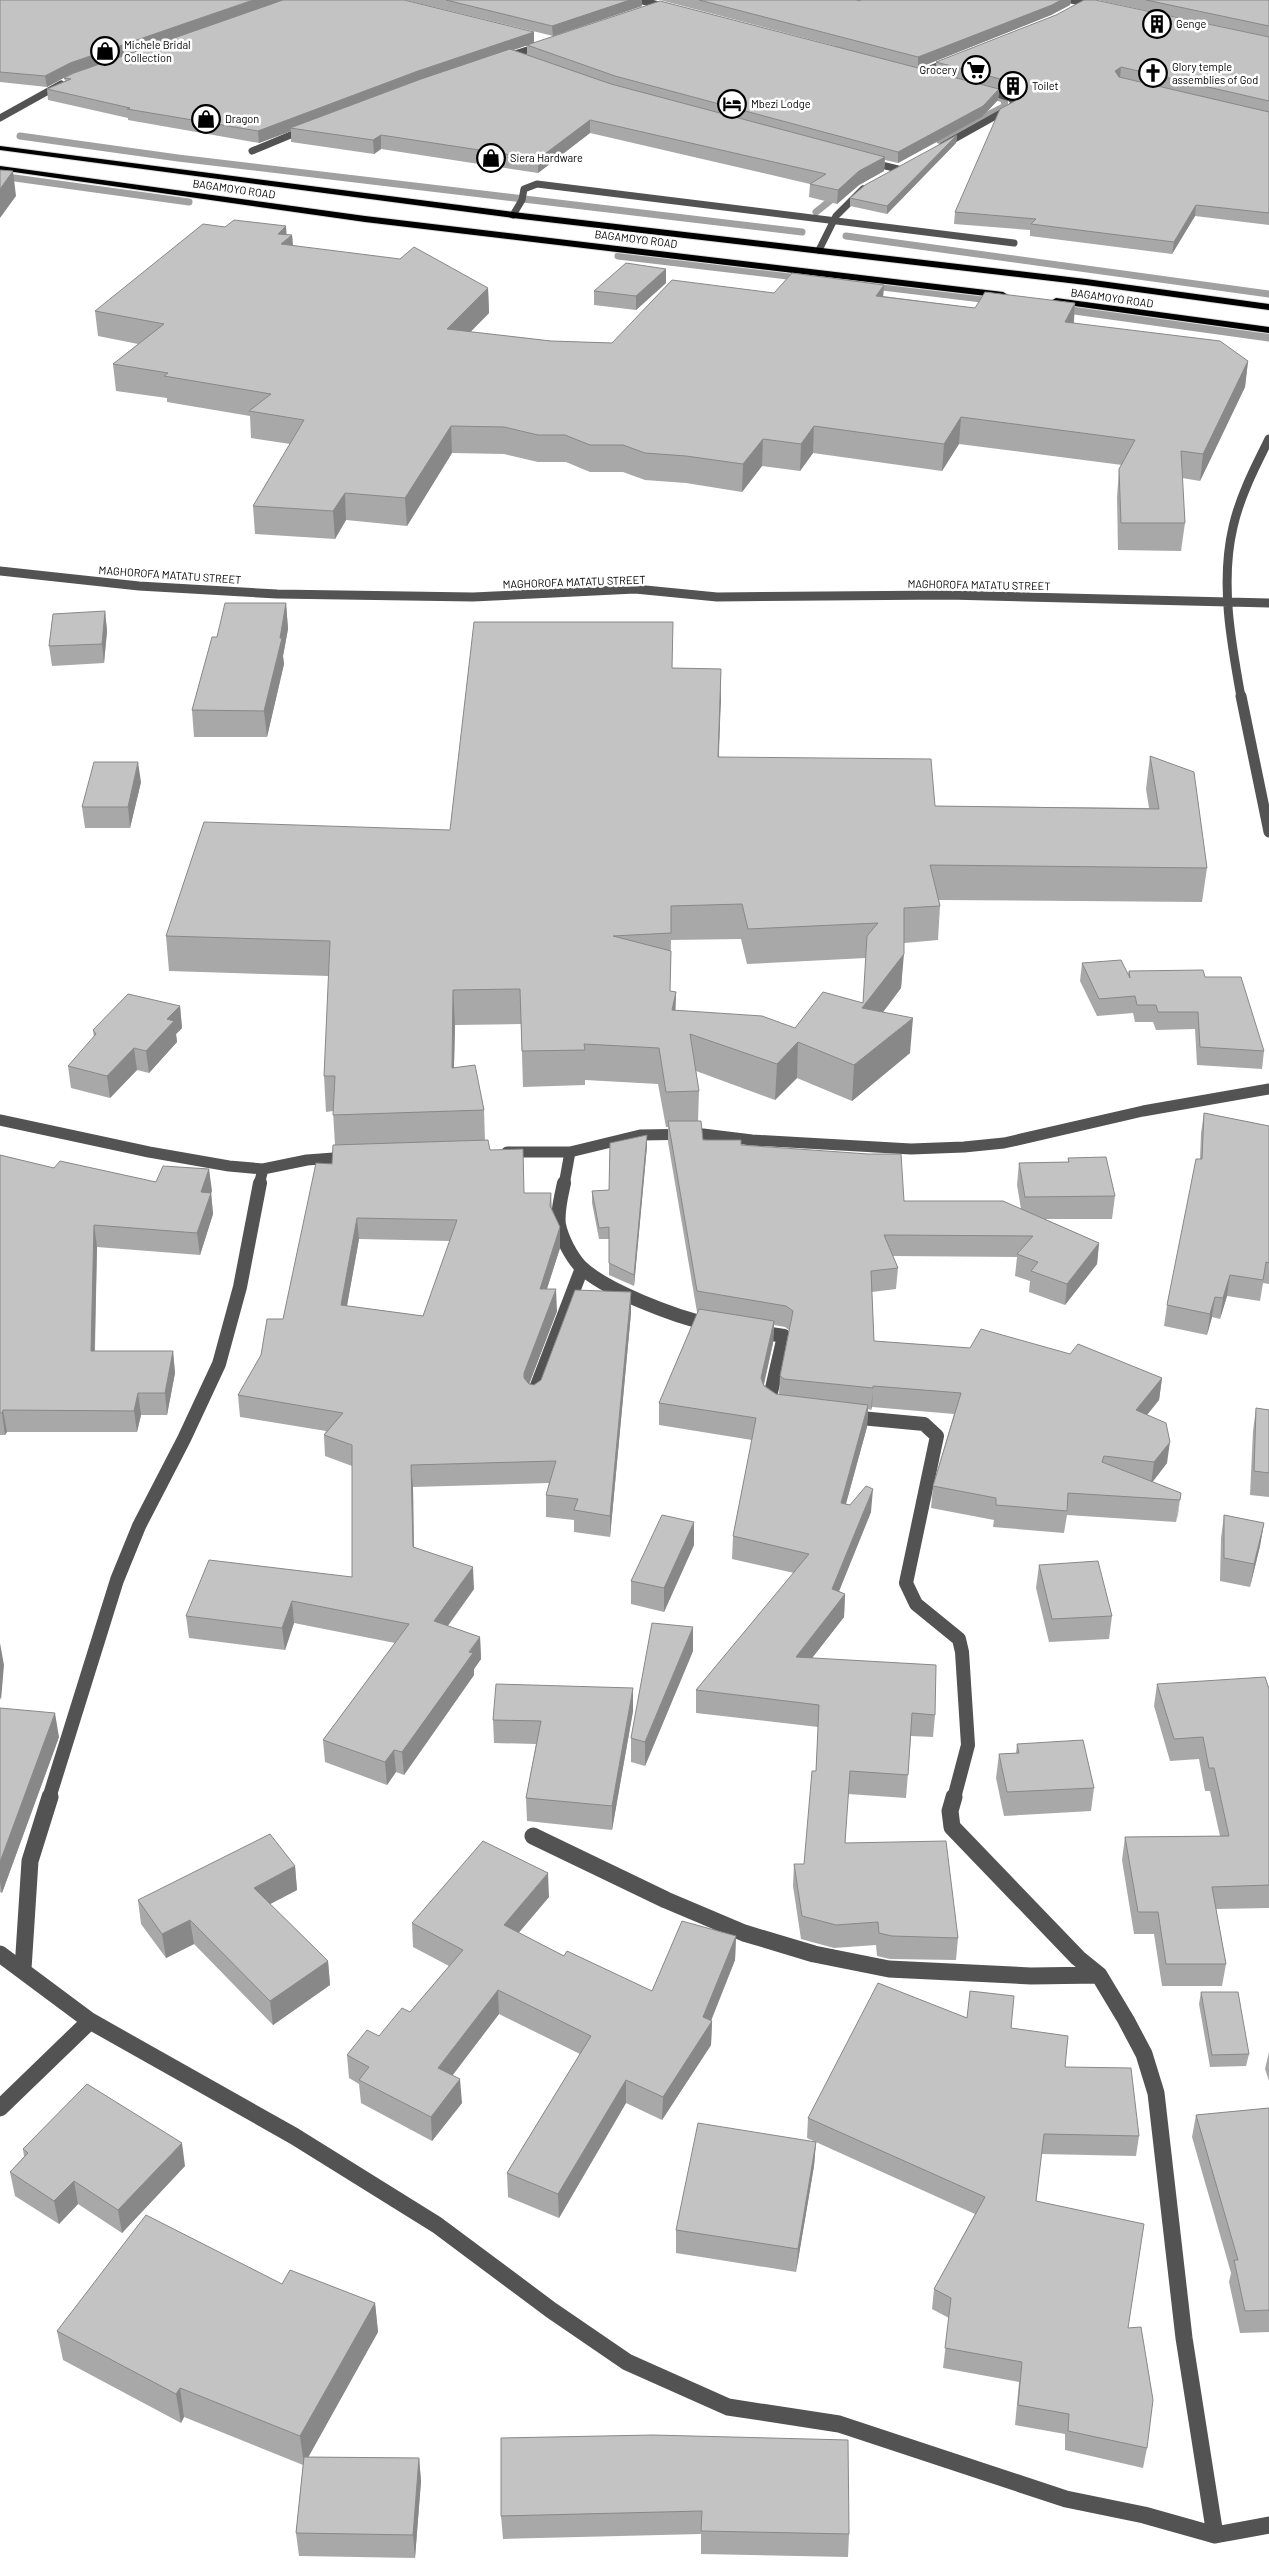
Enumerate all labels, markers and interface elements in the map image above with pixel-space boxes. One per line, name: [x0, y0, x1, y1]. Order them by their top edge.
building icon: Genge: [1142, 9, 1172, 39]
place label: Genge: [1176, 17, 1206, 30]
shop icon: Michele Bridal Collection: [90, 36, 120, 66]
place label: Michele Bridal Collection: [124, 38, 191, 64]
supermarket icon: Grocery: [961, 55, 991, 85]
church icon: Glory temple assemblies of God: [1138, 58, 1168, 88]
place label: Glory temple assemblies of God: [1172, 60, 1258, 86]
place label: Grocery: [919, 63, 957, 76]
building icon: Toilet: [998, 71, 1028, 101]
place label: Toilet: [1032, 79, 1059, 92]
hotel icon: Mbezi Lodge: [717, 89, 747, 119]
place label: Mbezi Lodge: [751, 97, 811, 110]
shop icon: Dragon: [191, 104, 221, 134]
place label: Dragon: [225, 112, 259, 125]
shop icon: Siera Hardware: [476, 143, 506, 173]
place label: Siera Hardware: [510, 151, 583, 164]
street label: BAGAMOYO ROAD: [192, 176, 276, 201]
street label: BAGAMOYO ROAD: [594, 227, 678, 250]
street label: BAGAMOYO ROAD: [1070, 285, 1154, 310]
street label: MAGHOROFA MATATU STREET: [98, 563, 242, 586]
street label: MAGHOROFA MATATU STREET: [502, 573, 646, 590]
street label: MAGHOROFA MATATU STREET: [907, 577, 1051, 592]

